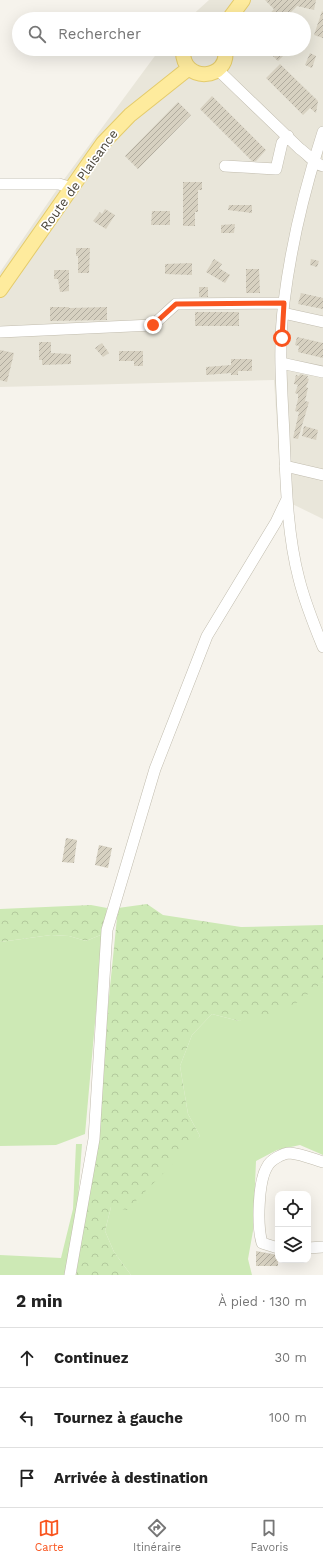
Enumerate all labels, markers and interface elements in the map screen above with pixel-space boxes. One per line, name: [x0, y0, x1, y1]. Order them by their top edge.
search box: [12, 12, 311, 56]
icon: search: [26, 23, 48, 45]
text: Rechercher: [58, 25, 141, 43]
street label: Route de Plaisance: [37, 126, 121, 234]
route end: [144, 316, 162, 334]
route start: [273, 329, 291, 347]
map controls: [275, 1191, 311, 1263]
button: locate: [275, 1191, 311, 1227]
button: layers: [275, 1227, 311, 1263]
text: 2 min: [16, 1291, 62, 1311]
text: À pied · 130 m: [218, 1294, 307, 1309]
icon: ahead: [16, 1347, 38, 1369]
text: Continuez: [54, 1349, 128, 1367]
text: 30 m: [275, 1350, 307, 1365]
icon: left: [16, 1407, 38, 1429]
text: Tournez à gauche: [54, 1409, 183, 1427]
text: 100 m: [269, 1410, 307, 1425]
icon: arrive: [16, 1467, 38, 1489]
text: Arrivée à destination: [54, 1469, 208, 1487]
tab: Carte: [35, 1517, 64, 1554]
tab: Itinéraire: [133, 1517, 181, 1554]
tab: Favoris: [251, 1517, 288, 1554]

